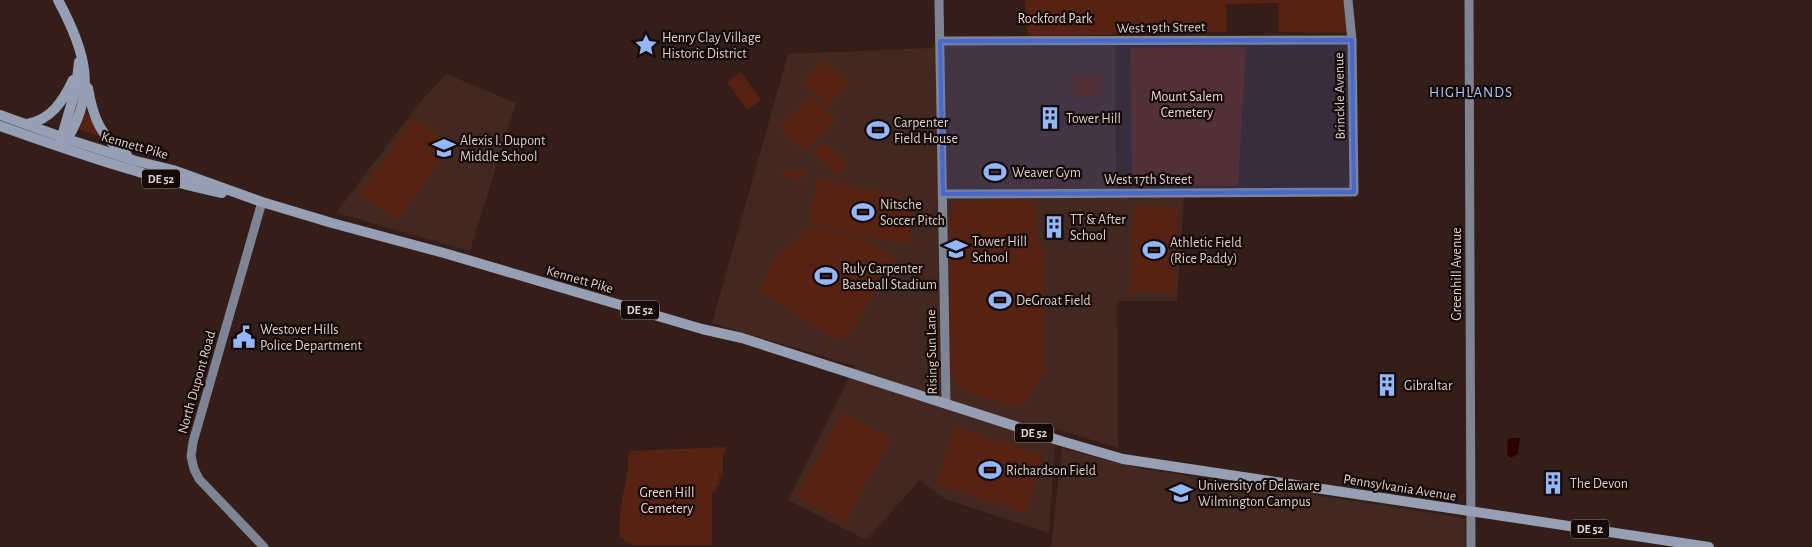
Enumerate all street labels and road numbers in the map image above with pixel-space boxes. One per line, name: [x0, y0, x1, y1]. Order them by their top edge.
street label: West 19th Street: [1117, 20, 1206, 36]
street label: Brinckle Avenue: [1332, 52, 1348, 140]
street label: Kennett Pike: [100, 130, 170, 162]
road number: DE 52: [142, 170, 180, 188]
street label: West 17th Street: [1104, 173, 1193, 187]
street label: Greenhill Avenue: [1450, 227, 1464, 321]
street label: Kennett Pike: [545, 264, 615, 296]
road number: DE 52: [621, 300, 659, 320]
street label: Rising Sun Lane: [924, 309, 940, 395]
street label: North Dupont Road: [176, 329, 218, 435]
road number: DE 52: [1015, 423, 1053, 442]
street label: Pennsylvania Avenue: [1342, 472, 1457, 504]
road number: DE 52: [1571, 520, 1609, 538]

